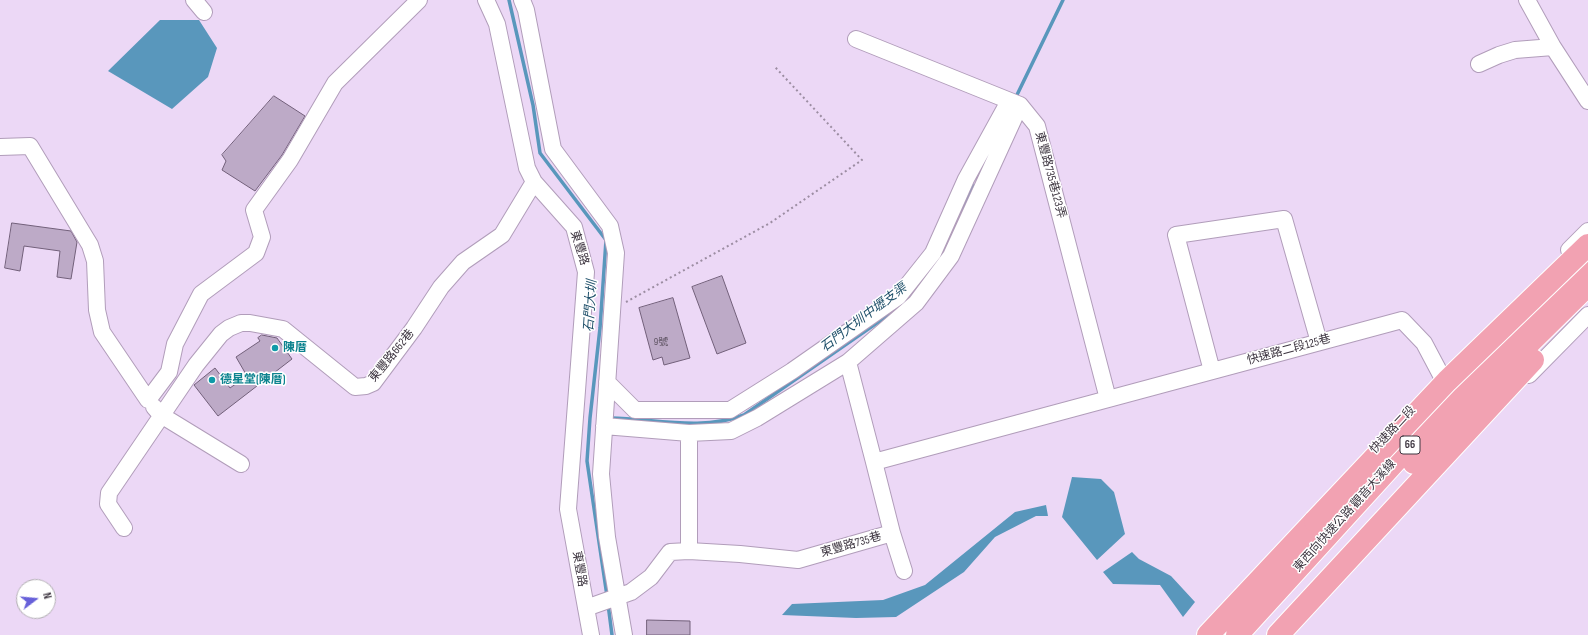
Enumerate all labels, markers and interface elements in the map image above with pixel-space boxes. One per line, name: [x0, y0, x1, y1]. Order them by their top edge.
street label: 東豐路735巷123弄: [1032, 130, 1068, 220]
street label: 東豐路: [567, 229, 591, 267]
water label: 石門大圳: [581, 280, 601, 332]
water label: 石門大圳中壢支渠: [818, 280, 910, 356]
street label: 東豐路662巷: [366, 327, 418, 385]
street label: 快速路二段125巷: [1246, 332, 1332, 368]
house number: 9號: [654, 336, 668, 348]
place label: 陳厝: [283, 341, 307, 355]
marker: 陳厝: [270, 343, 280, 353]
place label: 德星堂(陳厝): [220, 373, 286, 387]
marker: 德星堂(陳厝): [207, 375, 217, 385]
street label: 快速路二段: [1367, 403, 1419, 457]
road number: 66: [1400, 436, 1420, 454]
street label: 東西向快速公路 觀音大溪線: [1291, 457, 1399, 575]
street label: 東豐路735巷: [819, 529, 883, 561]
street label: 東豐路: [569, 550, 589, 588]
north arrow: [16, 579, 56, 619]
text: N: [40, 591, 54, 600]

